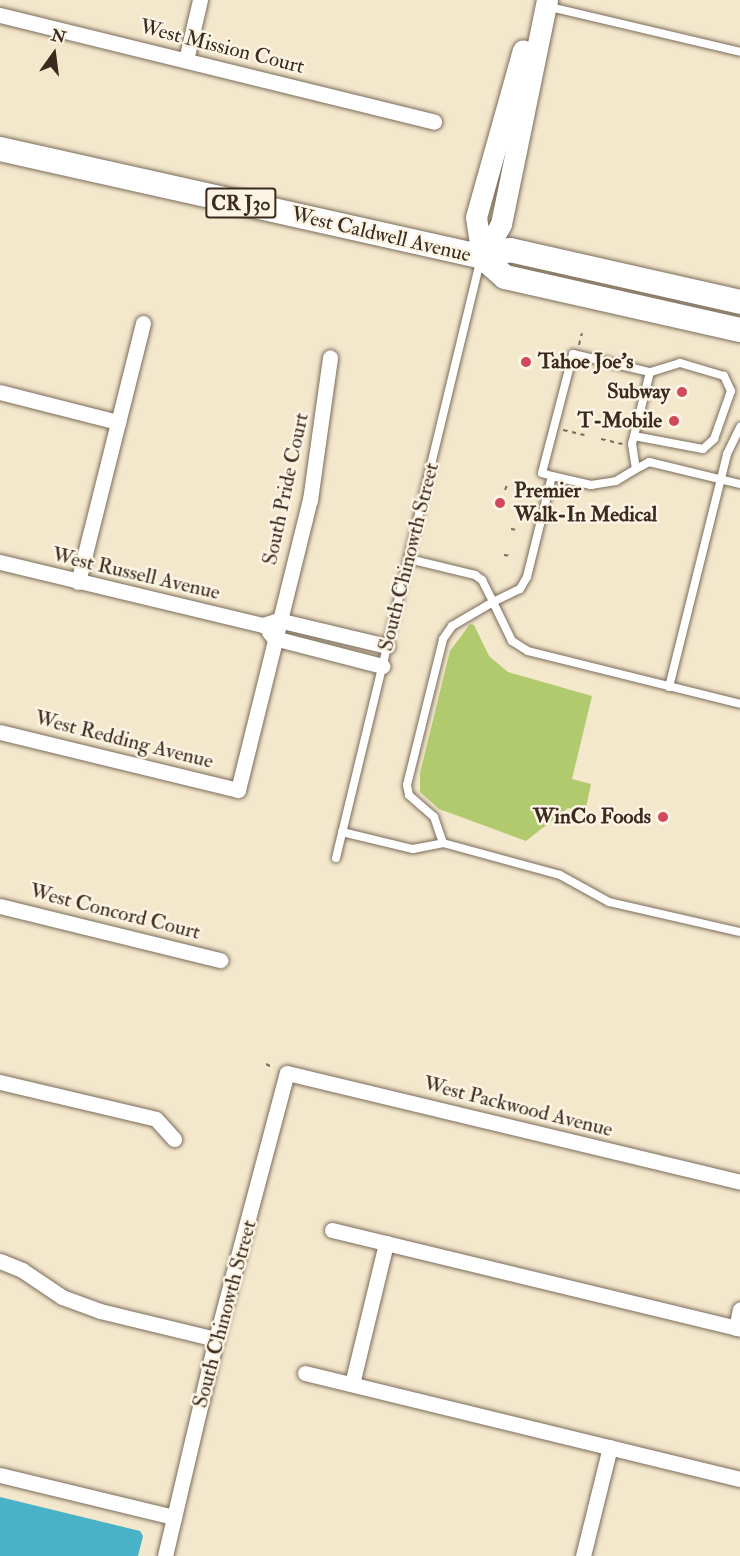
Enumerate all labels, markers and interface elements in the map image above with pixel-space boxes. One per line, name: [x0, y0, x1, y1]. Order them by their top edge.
street label: West Mission Court: [137, 14, 307, 80]
north arrow: [24, 24, 84, 84]
text: N: [49, 25, 68, 48]
road number: CR J30: [205, 186, 277, 220]
street label: West Caldwell Avenue: [289, 202, 473, 268]
place label: Tahoe Joe's: [538, 349, 633, 375]
marker: Tahoe Joe's: [519, 355, 533, 369]
place label: Subway: [607, 379, 670, 405]
marker: Subway: [675, 385, 689, 399]
place label: T-Mobile: [578, 408, 662, 434]
street label: South Pride Court: [258, 411, 314, 567]
marker: T-Mobile: [667, 414, 681, 428]
street label: South Chinowth Street: [373, 460, 445, 654]
place label: Premier Walk-In Medical: [514, 478, 657, 528]
marker: Premier Walk-In Medical: [491, 494, 509, 512]
street label: West Russell Avenue: [50, 542, 222, 606]
street label: West Redding Avenue: [32, 706, 216, 774]
place label: WinCo Foods: [533, 804, 651, 830]
marker: WinCo Foods: [656, 810, 670, 824]
street label: West Concord Court: [27, 879, 203, 945]
street label: West Packwood Avenue: [421, 1071, 615, 1143]
street label: South Chinowth Street: [188, 1217, 262, 1411]

